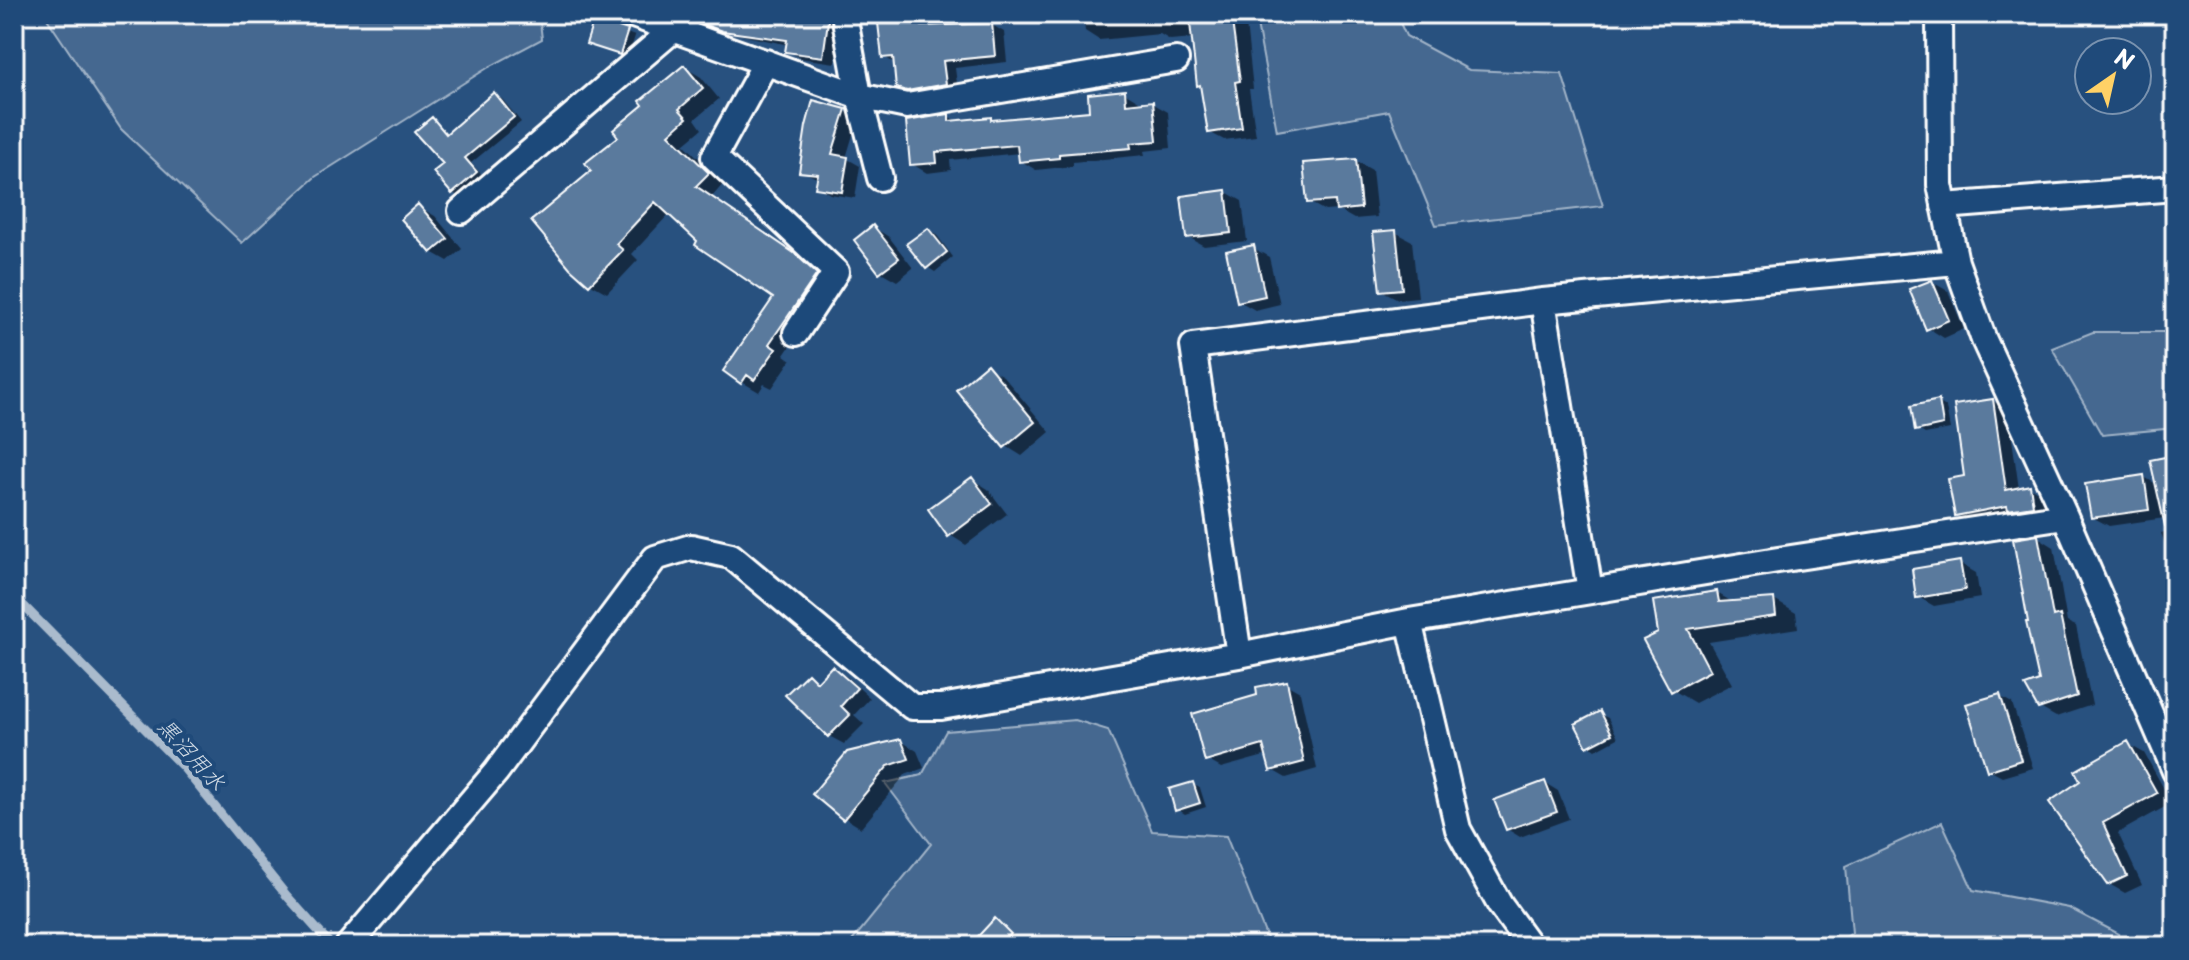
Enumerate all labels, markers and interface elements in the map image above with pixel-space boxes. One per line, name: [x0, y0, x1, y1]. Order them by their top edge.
north arrow: [2073, 36, 2153, 116]
text: N: [2109, 40, 2141, 77]
water label: 黒沼用水: [151, 709, 235, 797]

